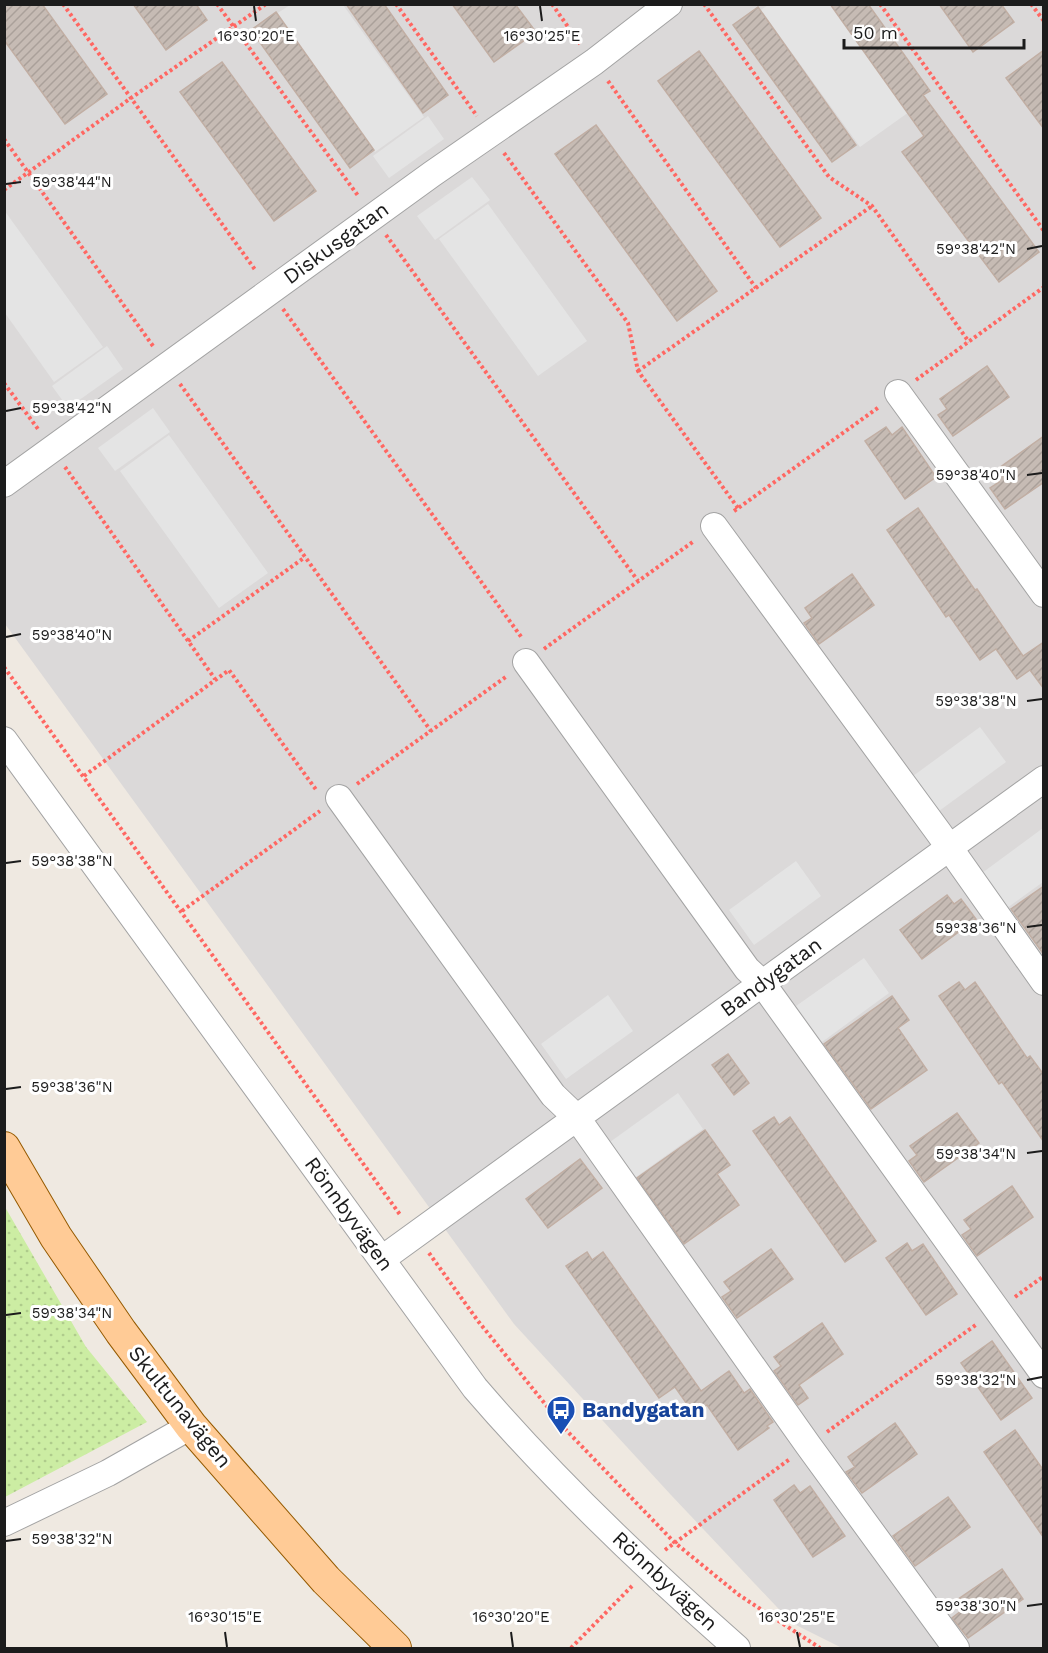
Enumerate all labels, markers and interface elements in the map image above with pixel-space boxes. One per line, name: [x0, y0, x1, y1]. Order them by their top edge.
scale bar: [844, 12, 1024, 50]
text: 50 m: [853, 22, 898, 43]
text: 16°30'20"E: [217, 27, 295, 45]
text: 16°30'25"E: [504, 27, 580, 45]
text: 59°38'44"N: [32, 173, 112, 191]
street label: Diskusgatan: [278, 196, 393, 289]
text: 59°38'42"N: [936, 240, 1016, 258]
text: 59°38'42"N: [32, 399, 112, 417]
text: 59°38'40"N: [936, 466, 1016, 484]
text: 59°38'40"N: [32, 626, 112, 644]
text: 59°38'38"N: [935, 692, 1017, 710]
text: 59°38'38"N: [31, 852, 113, 870]
text: 59°38'36"N: [935, 919, 1017, 937]
street label: Bandygatan: [715, 932, 826, 1022]
text: 59°38'36"N: [31, 1078, 113, 1096]
text: 59°38'34"N: [936, 1145, 1016, 1163]
street label: Rönnbyvägen: [300, 1152, 399, 1276]
text: 59°38'34"N: [32, 1304, 112, 1322]
street label: Skultunavägen: [124, 1341, 237, 1473]
text: 59°38'32"N: [936, 1371, 1016, 1389]
bus stop icon: Bandygatan: [545, 1394, 577, 1436]
place label: Bandygatan: [582, 1397, 704, 1422]
street label: Rönnbyvägen: [608, 1526, 723, 1636]
text: 59°38'32"N: [32, 1530, 112, 1548]
text: 59°38'30"N: [935, 1597, 1017, 1615]
text: 16°30'15"E: [188, 1608, 262, 1626]
text: 16°30'20"E: [472, 1608, 550, 1626]
text: 16°30'25"E: [759, 1608, 835, 1626]

